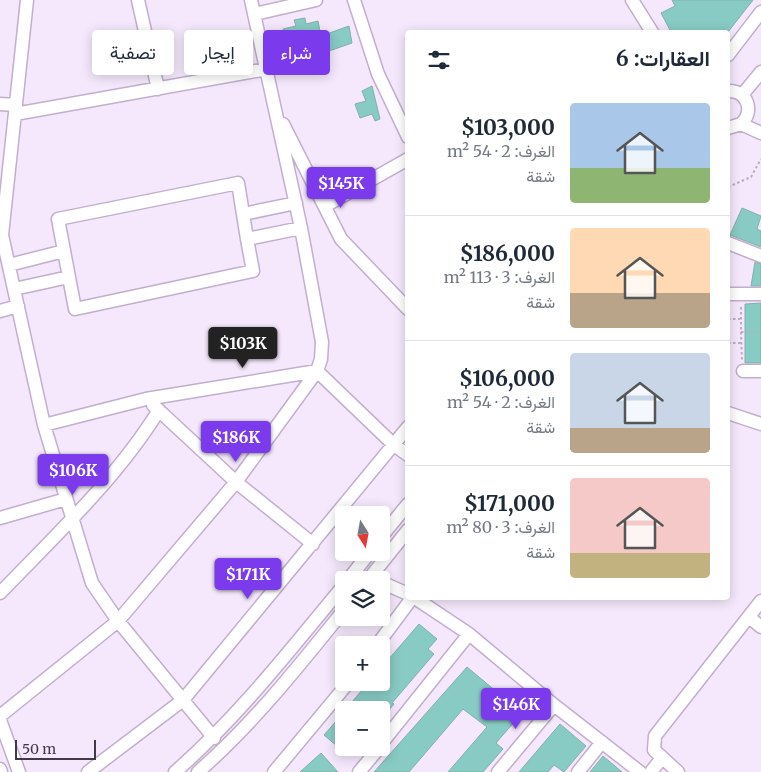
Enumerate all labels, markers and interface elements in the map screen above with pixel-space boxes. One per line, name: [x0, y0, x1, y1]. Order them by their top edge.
chip: تصفية: [92, 30, 174, 75]
chip: إيجار: [184, 30, 253, 75]
chip: شراء: [263, 30, 330, 75]
text: العقارات: 6: [616, 45, 710, 72]
icon: filters: [425, 46, 453, 74]
text: $103,000: [461, 114, 555, 141]
icon: home: [610, 123, 670, 183]
text: الغرف: 2 · 54 m²: [447, 141, 555, 161]
pin: $145K: [306, 166, 376, 209]
text: شقة: [526, 166, 555, 186]
text: $145K: [318, 173, 364, 193]
text: $186,000: [460, 240, 555, 267]
icon: home: [610, 248, 670, 308]
text: الغرف: 3 · 113 m²: [444, 267, 555, 287]
text: شقة: [526, 292, 555, 312]
pin: $103K: [208, 326, 278, 369]
text: $103K: [219, 333, 267, 353]
text: $106,000: [459, 365, 555, 392]
icon: home: [610, 373, 670, 433]
text: الغرف: 2 · 54 m²: [447, 392, 555, 412]
text: شقة: [526, 417, 555, 437]
pin: $186K: [201, 420, 271, 463]
text: $186K: [212, 427, 260, 447]
pin: $106K: [38, 454, 108, 496]
text: $106K: [49, 460, 97, 480]
text: $171,000: [464, 490, 555, 517]
icon: home: [610, 498, 670, 558]
north arrow: [335, 506, 390, 561]
map controls: [335, 506, 390, 756]
text: الغرف: 3 · 80 m²: [447, 517, 555, 537]
text: شقة: [526, 542, 555, 562]
pin: $171K: [213, 558, 283, 600]
text: $171K: [226, 564, 270, 584]
button: layers: [335, 571, 390, 626]
button: +: [335, 636, 390, 691]
pin: $146K: [481, 688, 551, 730]
text: $146K: [492, 694, 540, 714]
button: −: [335, 701, 390, 756]
scale bar: [15, 737, 96, 760]
text: 50 m: [22, 740, 56, 758]

